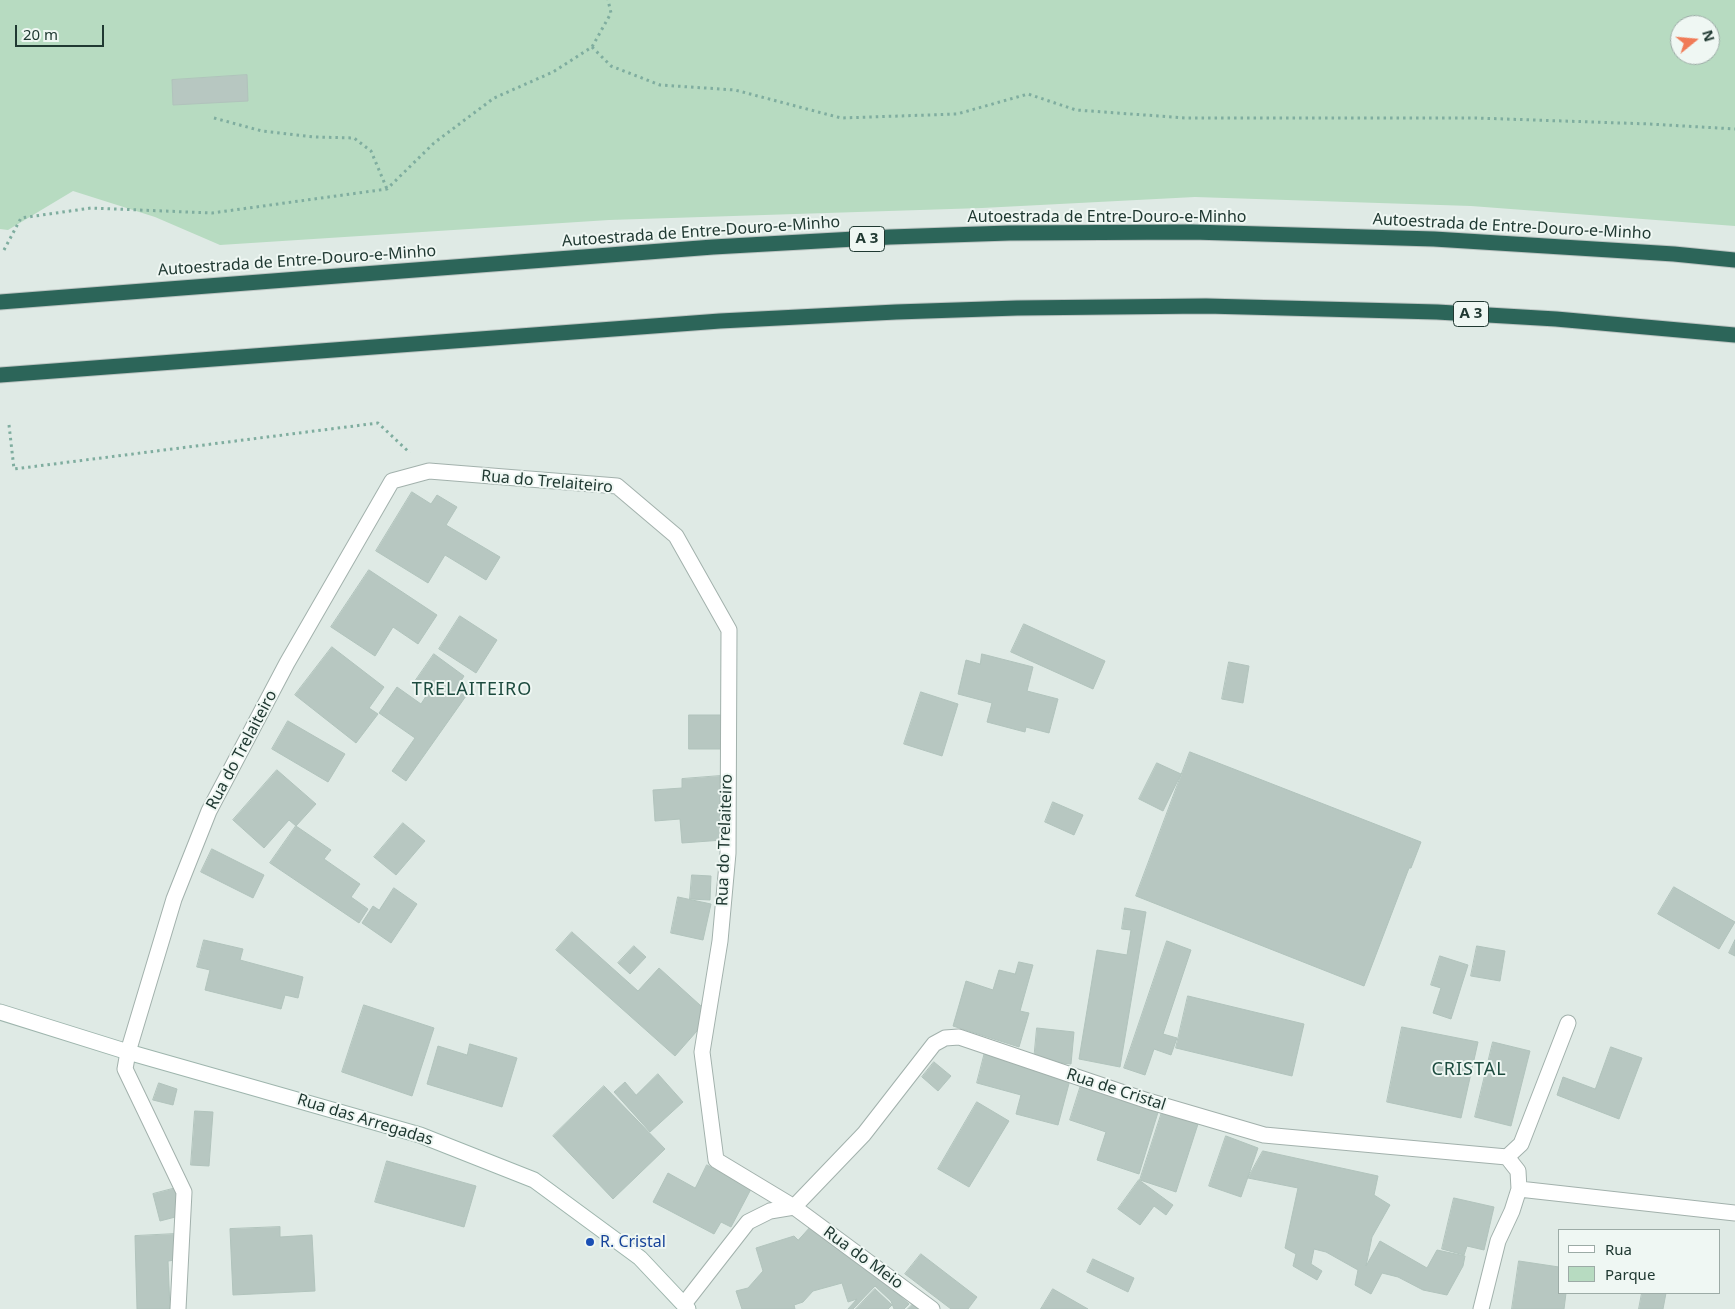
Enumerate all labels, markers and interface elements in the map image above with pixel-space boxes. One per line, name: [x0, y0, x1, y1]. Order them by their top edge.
scale bar: [18, 15, 106, 47]
north arrow: [1670, 15, 1720, 65]
text: 20 m: [23, 24, 58, 44]
text: N: [1698, 28, 1720, 44]
street label: Autoestrada de Entre-Douro-e-Minho: [968, 207, 1246, 227]
street label: Autoestrada de Entre-Douro-e-Minho: [1372, 210, 1652, 244]
street label: Autoestrada de Entre-Douro-e-Minho: [561, 213, 841, 251]
road number: A 3: [850, 226, 884, 252]
street label: Autoestrada de Entre-Douro-e-Minho: [157, 242, 437, 280]
road number: A 3: [1454, 302, 1488, 326]
street label: Rua do Trelaiteiro: [480, 467, 614, 497]
district label: TRELAITEIRO: [410, 679, 534, 701]
street label: Rua do Trelaiteiro: [202, 687, 282, 813]
street label: Rua do Trelaiteiro: [713, 774, 737, 906]
district label: CRISTAL: [1431, 1059, 1507, 1081]
street label: Rua de Cristal: [1064, 1065, 1168, 1115]
street label: Rua das Arregadas: [295, 1090, 435, 1150]
street label: Rua do Meio: [819, 1223, 907, 1293]
legend: [1558, 1229, 1720, 1294]
place label: R. Cristal: [600, 1232, 666, 1252]
marker: R. Cristal: [584, 1236, 596, 1248]
text: Rua: [1605, 1239, 1632, 1259]
text: Parque: [1605, 1264, 1655, 1284]

